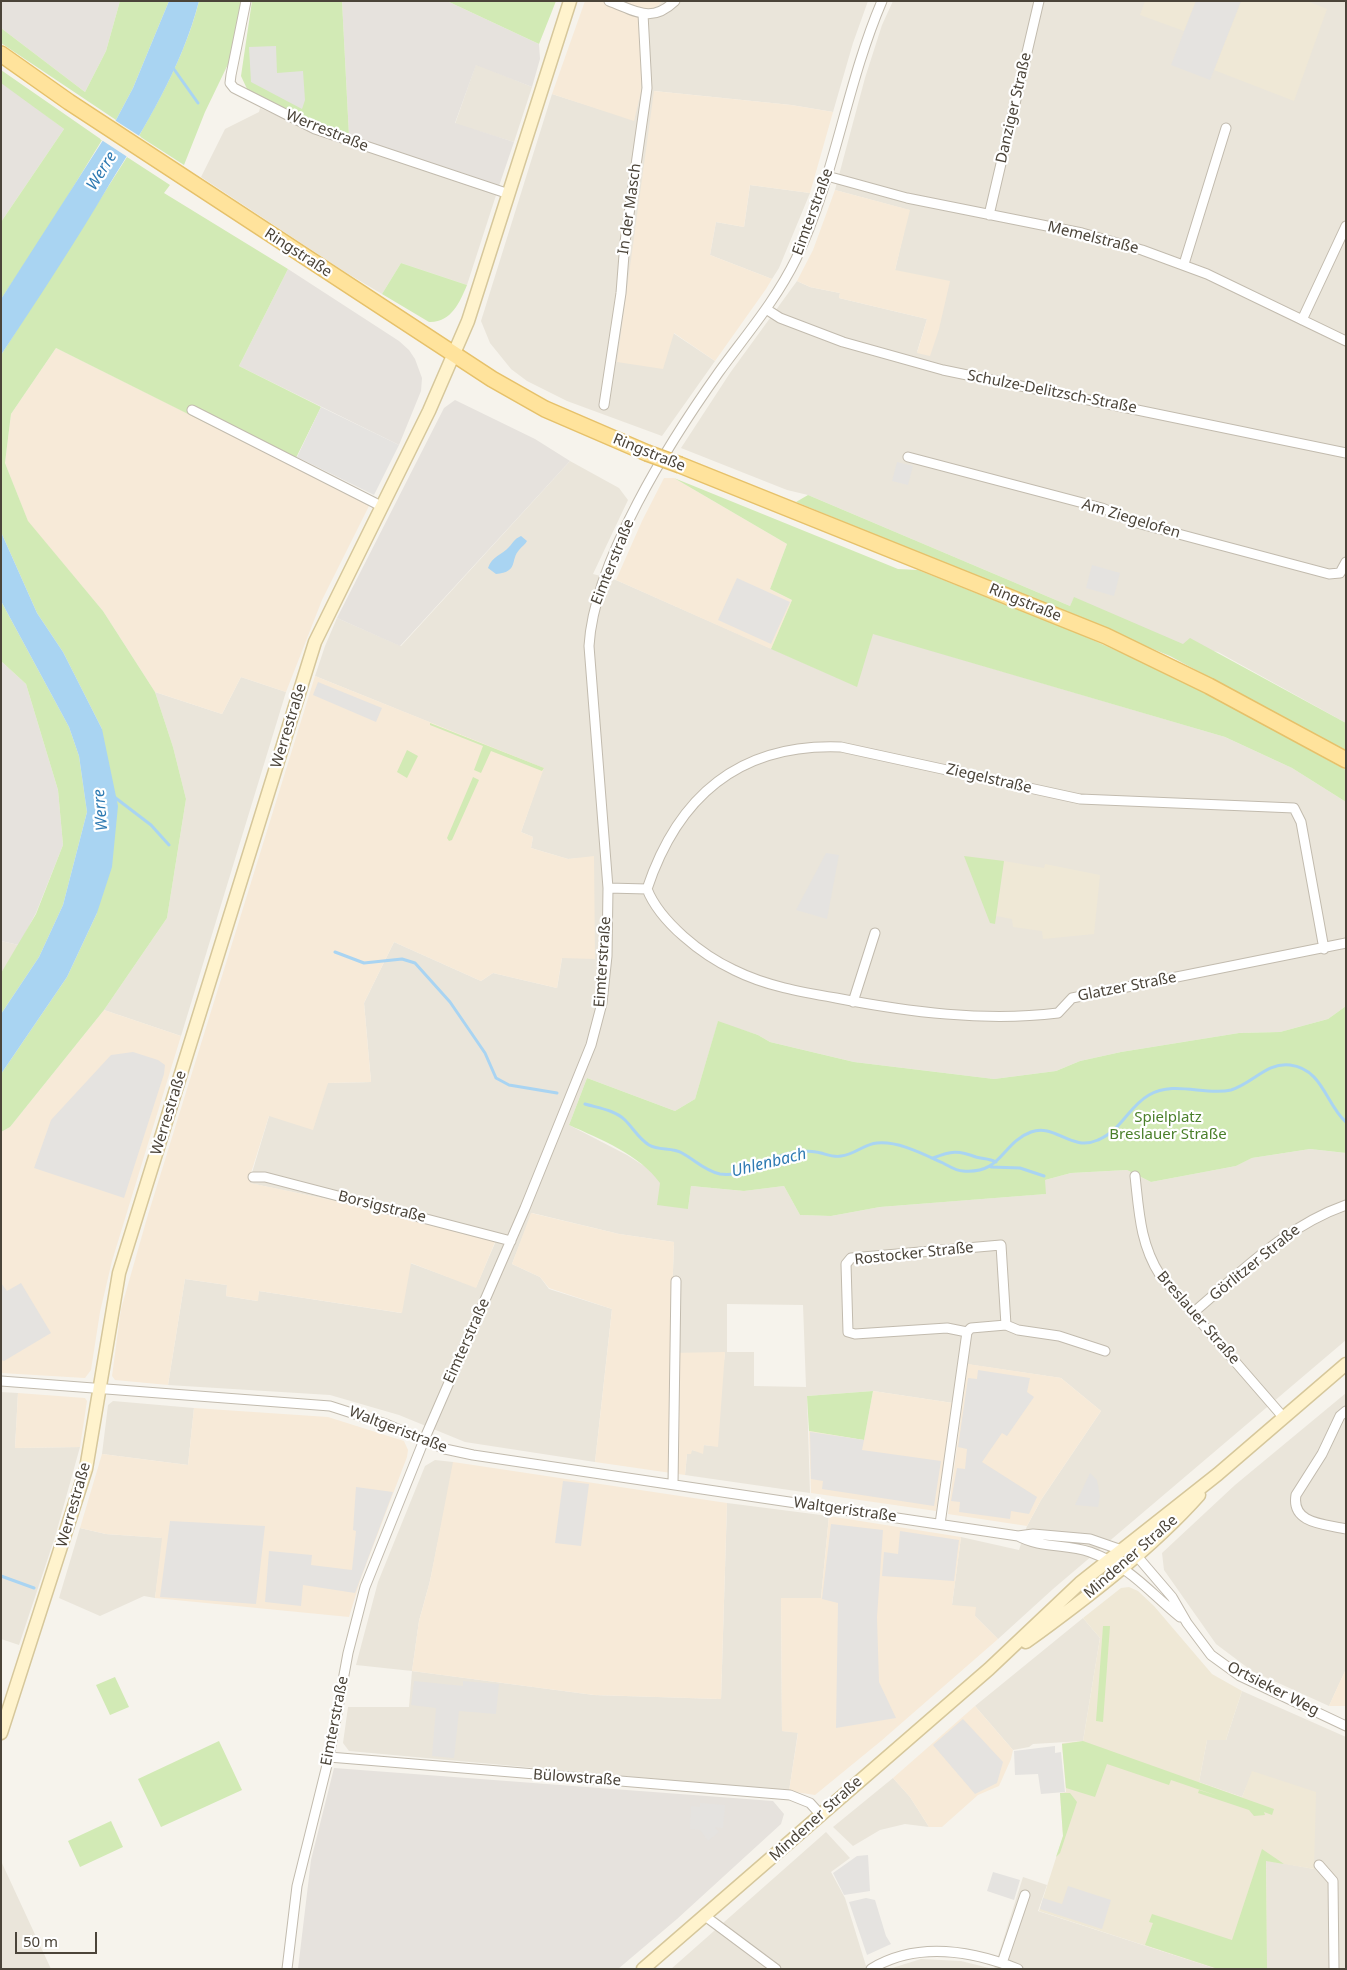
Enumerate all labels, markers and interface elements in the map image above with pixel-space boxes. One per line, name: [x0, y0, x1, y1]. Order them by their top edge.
street label: Danziger Straße: [992, 51, 1036, 165]
street label: Werrestraße: [283, 106, 371, 156]
water label: Werre: [83, 148, 121, 194]
street label: In der Masch: [615, 162, 645, 256]
street label: Eimterstraße: [789, 166, 837, 258]
street label: Memelstraße: [1046, 218, 1140, 258]
street label: Ringstraße: [261, 225, 335, 281]
street label: Schulze-Delitzsch-Straße: [966, 367, 1138, 417]
street label: Ringstraße: [610, 430, 688, 476]
street label: Am Ziegelofen: [1080, 495, 1182, 543]
street label: Eimterstraße: [588, 516, 638, 608]
street label: Ringstraße: [986, 580, 1064, 626]
street label: Werrestraße: [268, 682, 310, 770]
street label: Ziegelstraße: [944, 760, 1034, 798]
water label: Werre: [90, 788, 112, 832]
street label: Eimterstraße: [591, 916, 615, 1008]
street label: Glatzer Straße: [1076, 969, 1178, 1005]
street label: Werrestraße: [148, 1069, 190, 1157]
park label: Spielplatz Breslauer Straße: [1109, 1109, 1227, 1144]
water label: Uhlenbach: [730, 1144, 808, 1182]
street label: Borsigstraße: [336, 1187, 428, 1227]
street label: Görlitzer Straße: [1206, 1221, 1304, 1305]
street label: Rostocker Straße: [854, 1239, 974, 1269]
street label: Breslauer Straße: [1153, 1268, 1243, 1368]
street label: Eimterstraße: [440, 1296, 494, 1386]
street label: Waltgeristraße: [346, 1403, 450, 1457]
street label: Werrestraße: [53, 1460, 95, 1550]
street label: Waltgeristraße: [792, 1494, 898, 1526]
street label: Mindener Straße: [1081, 1511, 1181, 1603]
street label: Ortsieker Weg: [1224, 1658, 1322, 1720]
street label: Eimterstraße: [317, 1675, 353, 1767]
street label: Bülowstraße: [532, 1766, 622, 1790]
street label: Mindener Straße: [766, 1773, 866, 1865]
scale bar: [18, 1922, 100, 1954]
text: 50 m: [23, 1931, 58, 1951]

